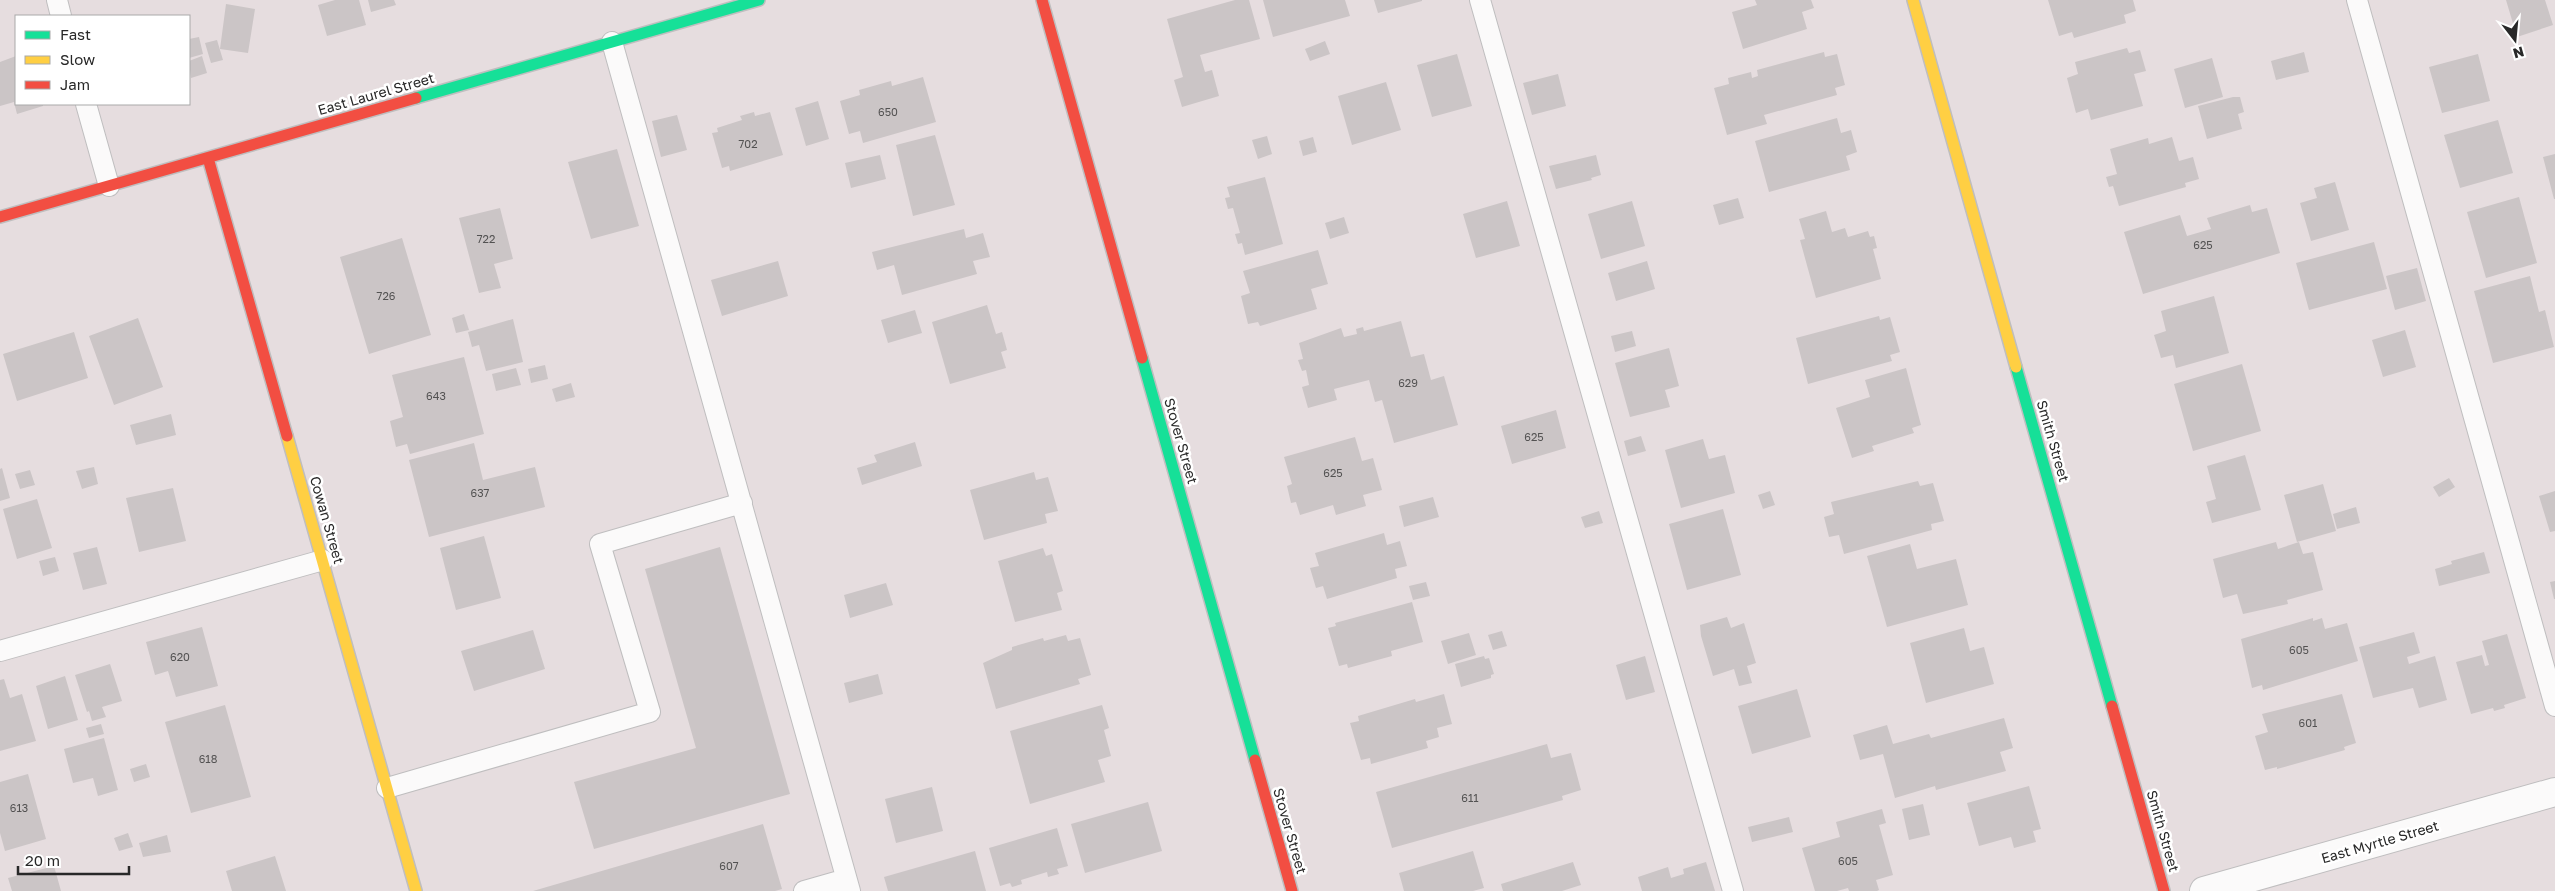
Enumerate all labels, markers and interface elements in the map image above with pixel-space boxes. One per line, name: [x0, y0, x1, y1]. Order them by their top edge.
legend: [15, 15, 190, 105]
north arrow: [2490, 15, 2540, 65]
text: Fast: [60, 25, 91, 43]
text: N: [2511, 43, 2526, 63]
text: Slow: [60, 50, 95, 68]
street label: East Laurel Street: [316, 69, 436, 118]
text: Jam: [60, 75, 90, 93]
house number: 650: [878, 105, 898, 118]
house number: 702: [738, 137, 758, 150]
house number: 722: [477, 232, 495, 245]
house number: 625: [2193, 238, 2213, 251]
house number: 726: [377, 289, 396, 302]
house number: 629: [1398, 376, 1418, 389]
house number: 643: [426, 389, 446, 402]
street label: Stover Street: [1161, 396, 1202, 486]
street label: Smith Street: [2034, 398, 2073, 484]
house number: 625: [1524, 430, 1544, 443]
house number: 625: [1323, 466, 1343, 479]
street label: Cowan Street: [307, 474, 348, 566]
house number: 637: [471, 486, 490, 499]
house number: 605: [2289, 643, 2309, 656]
house number: 620: [170, 650, 190, 663]
house number: 601: [2299, 716, 2317, 729]
house number: 618: [199, 752, 218, 765]
street label: Stover Street: [1270, 786, 1311, 876]
street label: Smith Street: [2144, 788, 2183, 874]
house number: 611: [1461, 791, 1479, 804]
house number: 613: [10, 801, 28, 814]
street label: East Myrtle Street: [2319, 817, 2441, 866]
scale bar: [18, 844, 129, 876]
text: 20 m: [25, 851, 60, 869]
house number: 605: [1838, 854, 1858, 867]
house number: 607: [719, 859, 739, 872]

